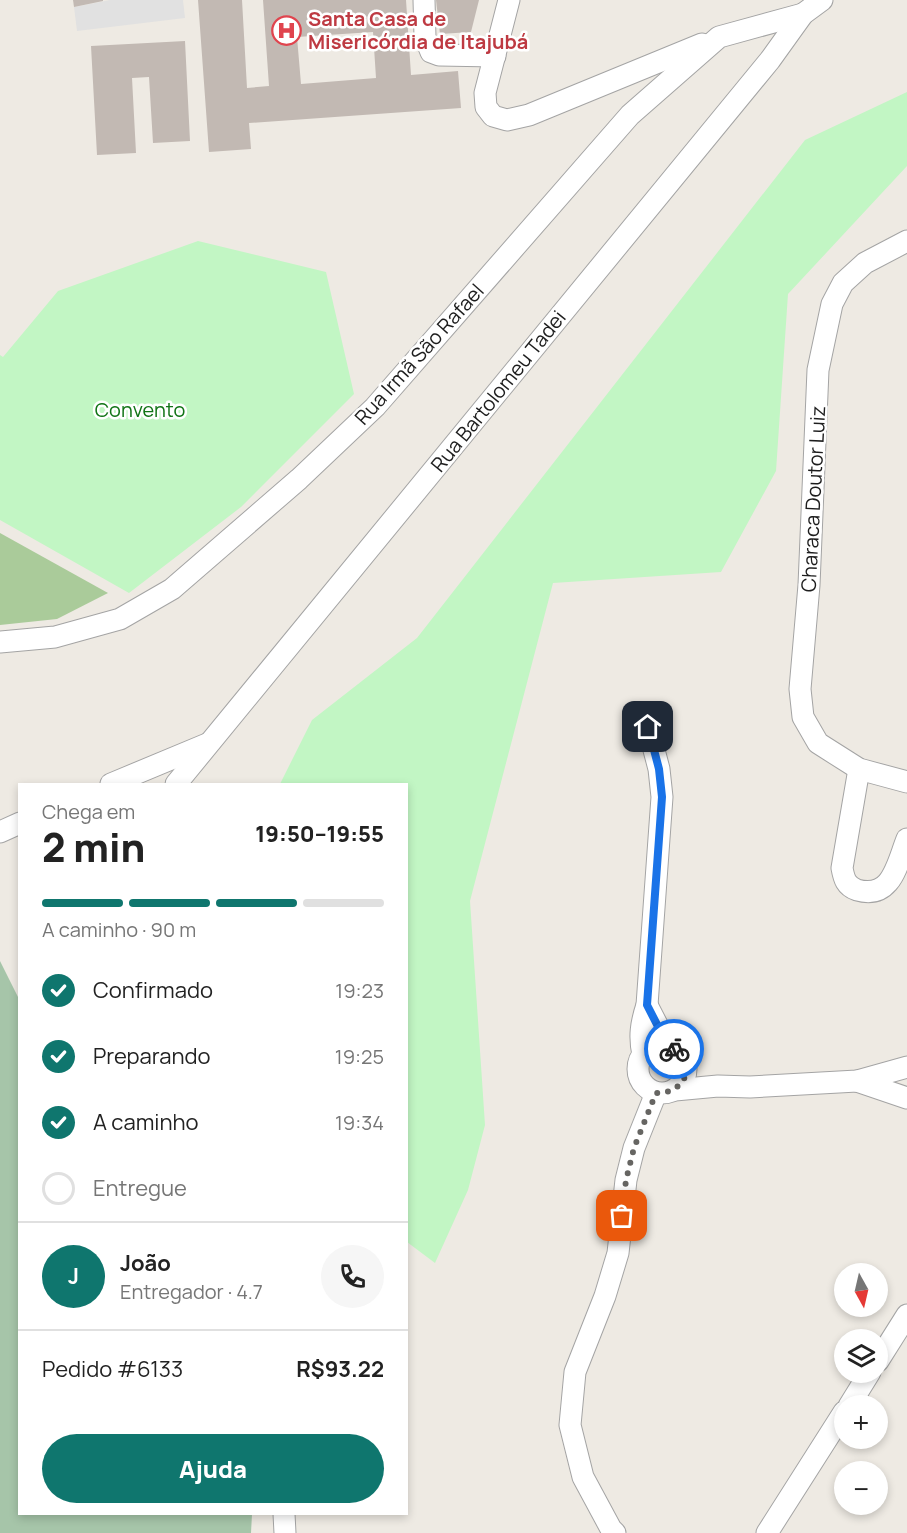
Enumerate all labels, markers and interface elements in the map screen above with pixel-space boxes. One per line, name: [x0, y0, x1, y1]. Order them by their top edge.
place label: Santa Casa de Misericórdia de Itajubá: [308, 5, 528, 55]
hospital icon: Santa Casa de Misericórdia de Itajubá: [271, 14, 303, 46]
street label: Rua Irmã São Rafael: [348, 278, 490, 430]
street label: Rua Bartolomeu Tadei: [424, 305, 572, 477]
park label: Convento: [95, 396, 185, 423]
street label: Characa Doutor Luiz: [795, 405, 831, 593]
pin: [622, 701, 673, 752]
icon: home: [631, 710, 664, 743]
text: Chega em: [42, 798, 135, 825]
text: 19:50–19:55: [255, 819, 384, 849]
text: 2 min: [42, 820, 145, 874]
text: A caminho · 90 m: [42, 916, 196, 943]
icon: check: [42, 974, 75, 1007]
text: Confirmado: [93, 975, 213, 1005]
text: 19:23: [335, 977, 384, 1004]
courier: [644, 1019, 704, 1079]
icon: bike: [658, 1033, 691, 1066]
icon: check: [42, 1040, 75, 1073]
text: Preparando: [93, 1041, 211, 1071]
text: 19:25: [335, 1043, 384, 1070]
icon: check: [42, 1106, 75, 1139]
text: A caminho: [93, 1107, 199, 1137]
text: 19:34: [335, 1109, 384, 1136]
text: Entregue: [93, 1173, 187, 1203]
pin: [596, 1190, 647, 1241]
icon: bag: [605, 1199, 638, 1232]
button: phone: [321, 1245, 384, 1308]
text: João: [120, 1248, 171, 1278]
text: J: [68, 1261, 79, 1291]
north arrow: [834, 1263, 888, 1317]
map controls: [834, 1263, 888, 1515]
text: Entregador · 4.7: [120, 1278, 263, 1305]
button: layers: [834, 1329, 888, 1383]
text: Pedido #6133: [42, 1354, 183, 1384]
text: R$93.22: [296, 1354, 384, 1384]
button: +: [834, 1395, 888, 1449]
button: Ajuda: [42, 1434, 384, 1503]
button: −: [834, 1461, 888, 1515]

